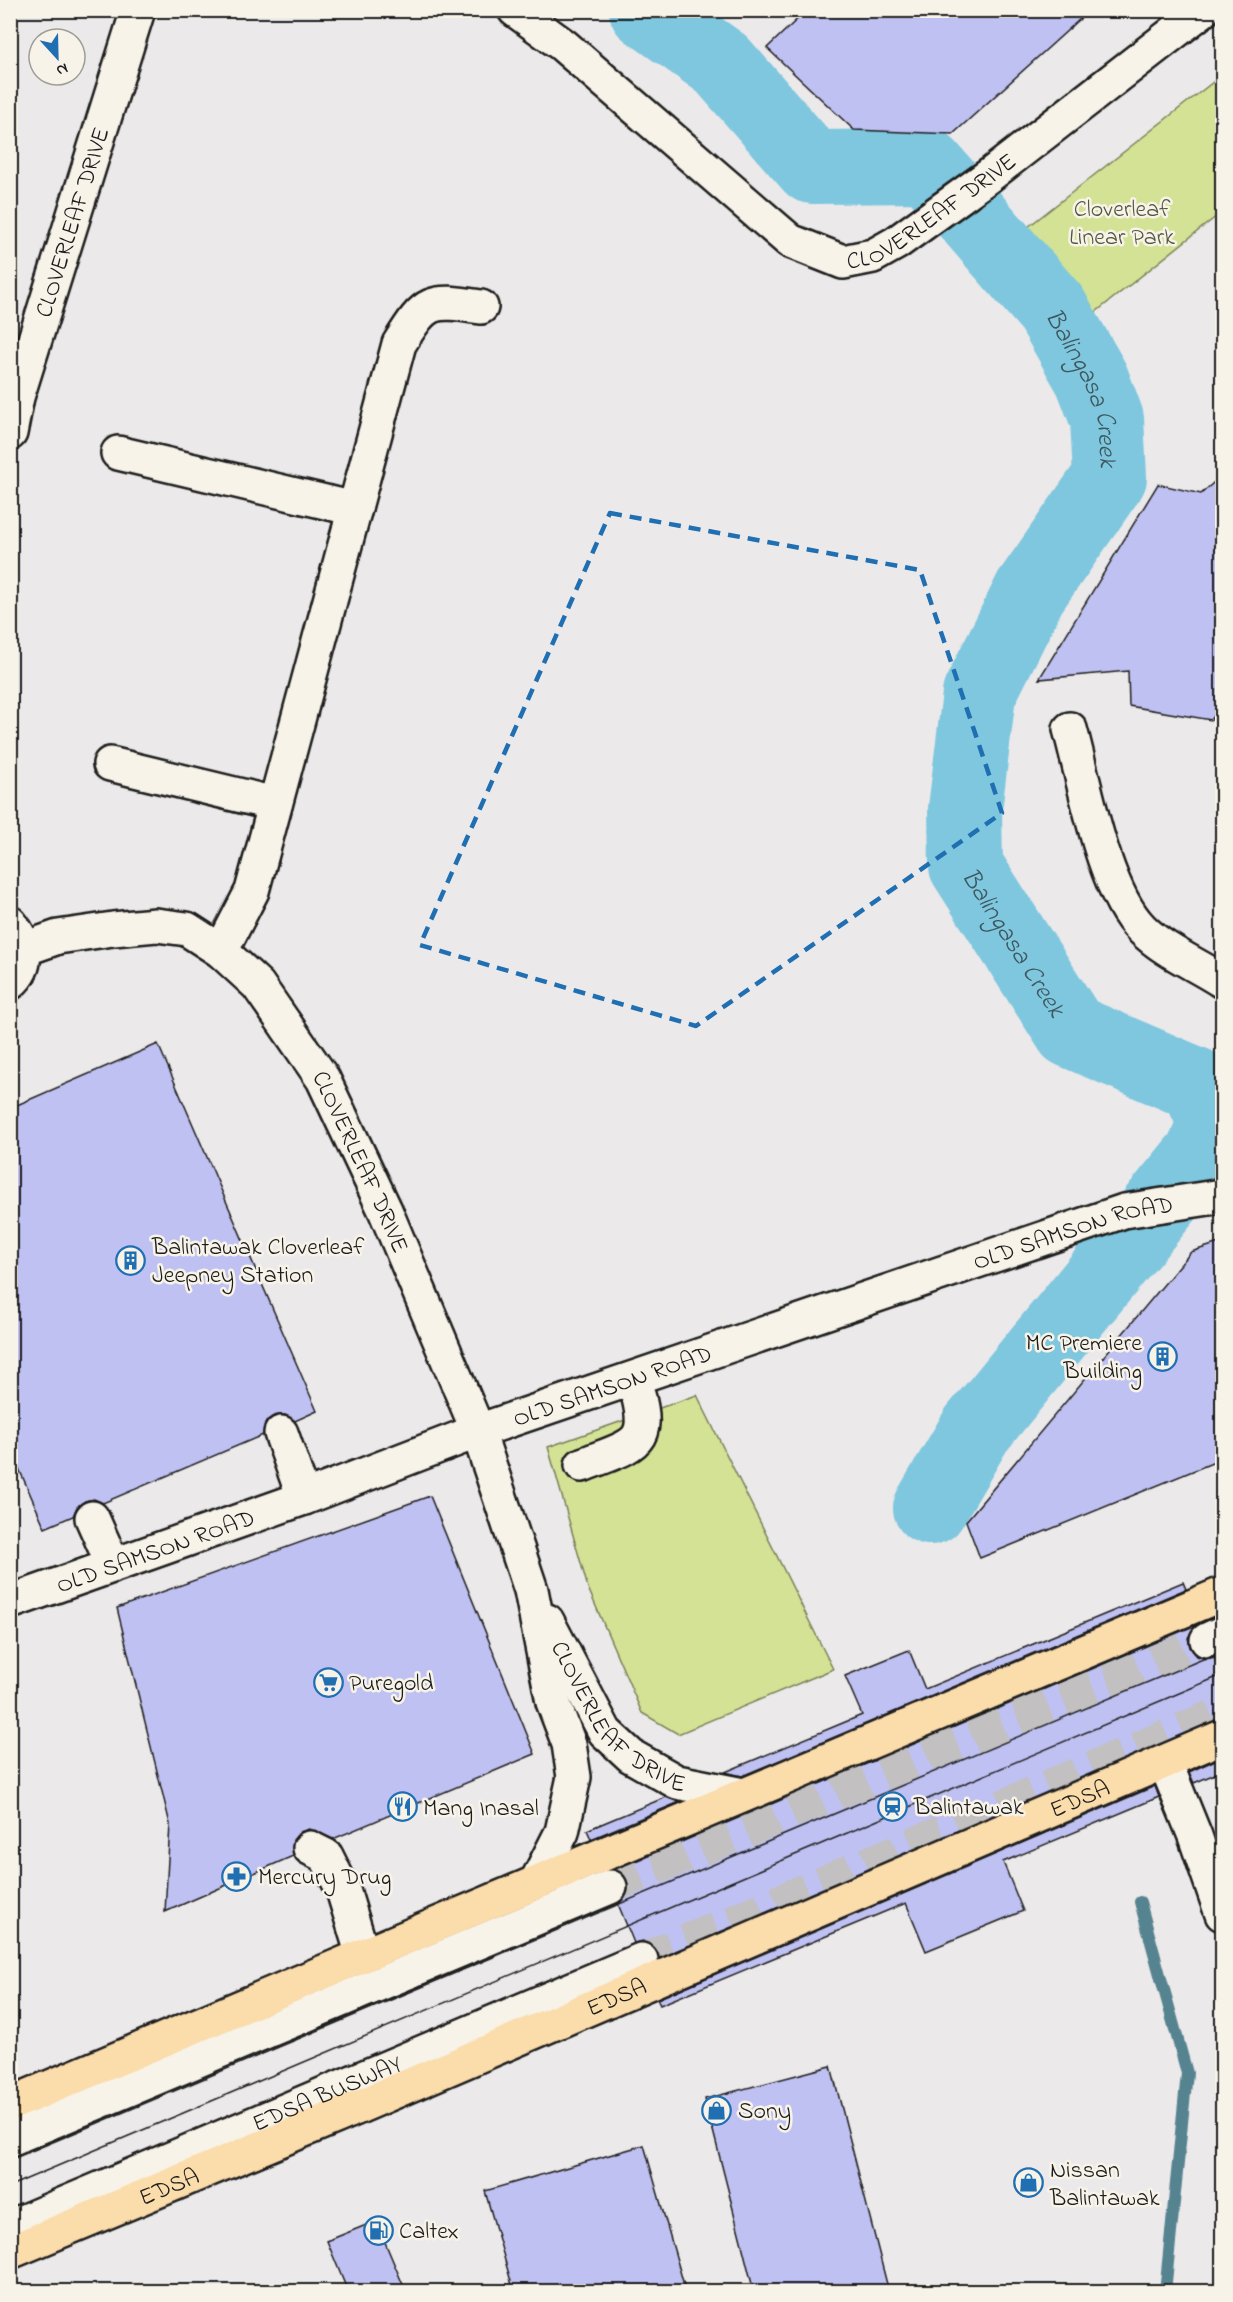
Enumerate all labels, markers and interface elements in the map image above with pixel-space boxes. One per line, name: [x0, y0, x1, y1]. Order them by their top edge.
north arrow: [27, 27, 87, 87]
text: N: [52, 56, 71, 82]
street label: CLOVERLEAF DRIVE: [28, 123, 120, 322]
street label: CLOVERLEAF DRIVE: [844, 146, 1025, 281]
park label: Cloverleaf Linear Park: [1069, 193, 1175, 256]
water label: Balingasa Creek: [1034, 303, 1126, 470]
water label: Balingasa Creek: [950, 862, 1074, 1027]
street label: CLOVERLEAF DRIVE: [302, 1064, 416, 1259]
street label: OLD SAMSON ROAD: [969, 1189, 1176, 1281]
place label: Balintawak Cloverleaf Jeepney Station: [151, 1231, 365, 1295]
building icon: Balintawak Cloverleaf Jeepney Station: [115, 1244, 147, 1276]
place label: MC Premiere Building: [1026, 1327, 1142, 1390]
street label: OLD SAMSON ROAD: [509, 1338, 717, 1438]
building icon: MC Premiere Building: [1147, 1340, 1179, 1372]
street label: OLD SAMSON ROAD: [52, 1502, 260, 1604]
street label: CLOVERLEAF DRIVE: [540, 1635, 688, 1803]
supermarket icon: Puregold: [312, 1666, 344, 1698]
place label: Puregold: [349, 1667, 434, 1702]
street label: EDSA: [1045, 1772, 1116, 1829]
station icon: Balintawak: [877, 1790, 909, 1822]
restaurant icon: Mang Inasal: [386, 1791, 418, 1823]
place label: Balintawak: [913, 1791, 1024, 1826]
place label: Mang Inasal: [423, 1792, 539, 1827]
pharmacy icon: Mercury Drug: [221, 1860, 253, 1892]
place label: Mercury Drug: [258, 1861, 391, 1897]
street label: EDSA: [582, 1970, 653, 2027]
street label: EDSA BUSWAY: [247, 2048, 408, 2142]
shop icon: Sony: [701, 2094, 733, 2126]
place label: Sony: [738, 2095, 791, 2131]
place label: Nissan Balintawak: [1049, 2154, 1160, 2217]
street label: EDSA: [134, 2160, 205, 2216]
shop icon: Nissan Balintawak: [1013, 2167, 1045, 2199]
fuel station icon: Caltex: [362, 2214, 394, 2246]
place label: Caltex: [399, 2215, 459, 2250]

